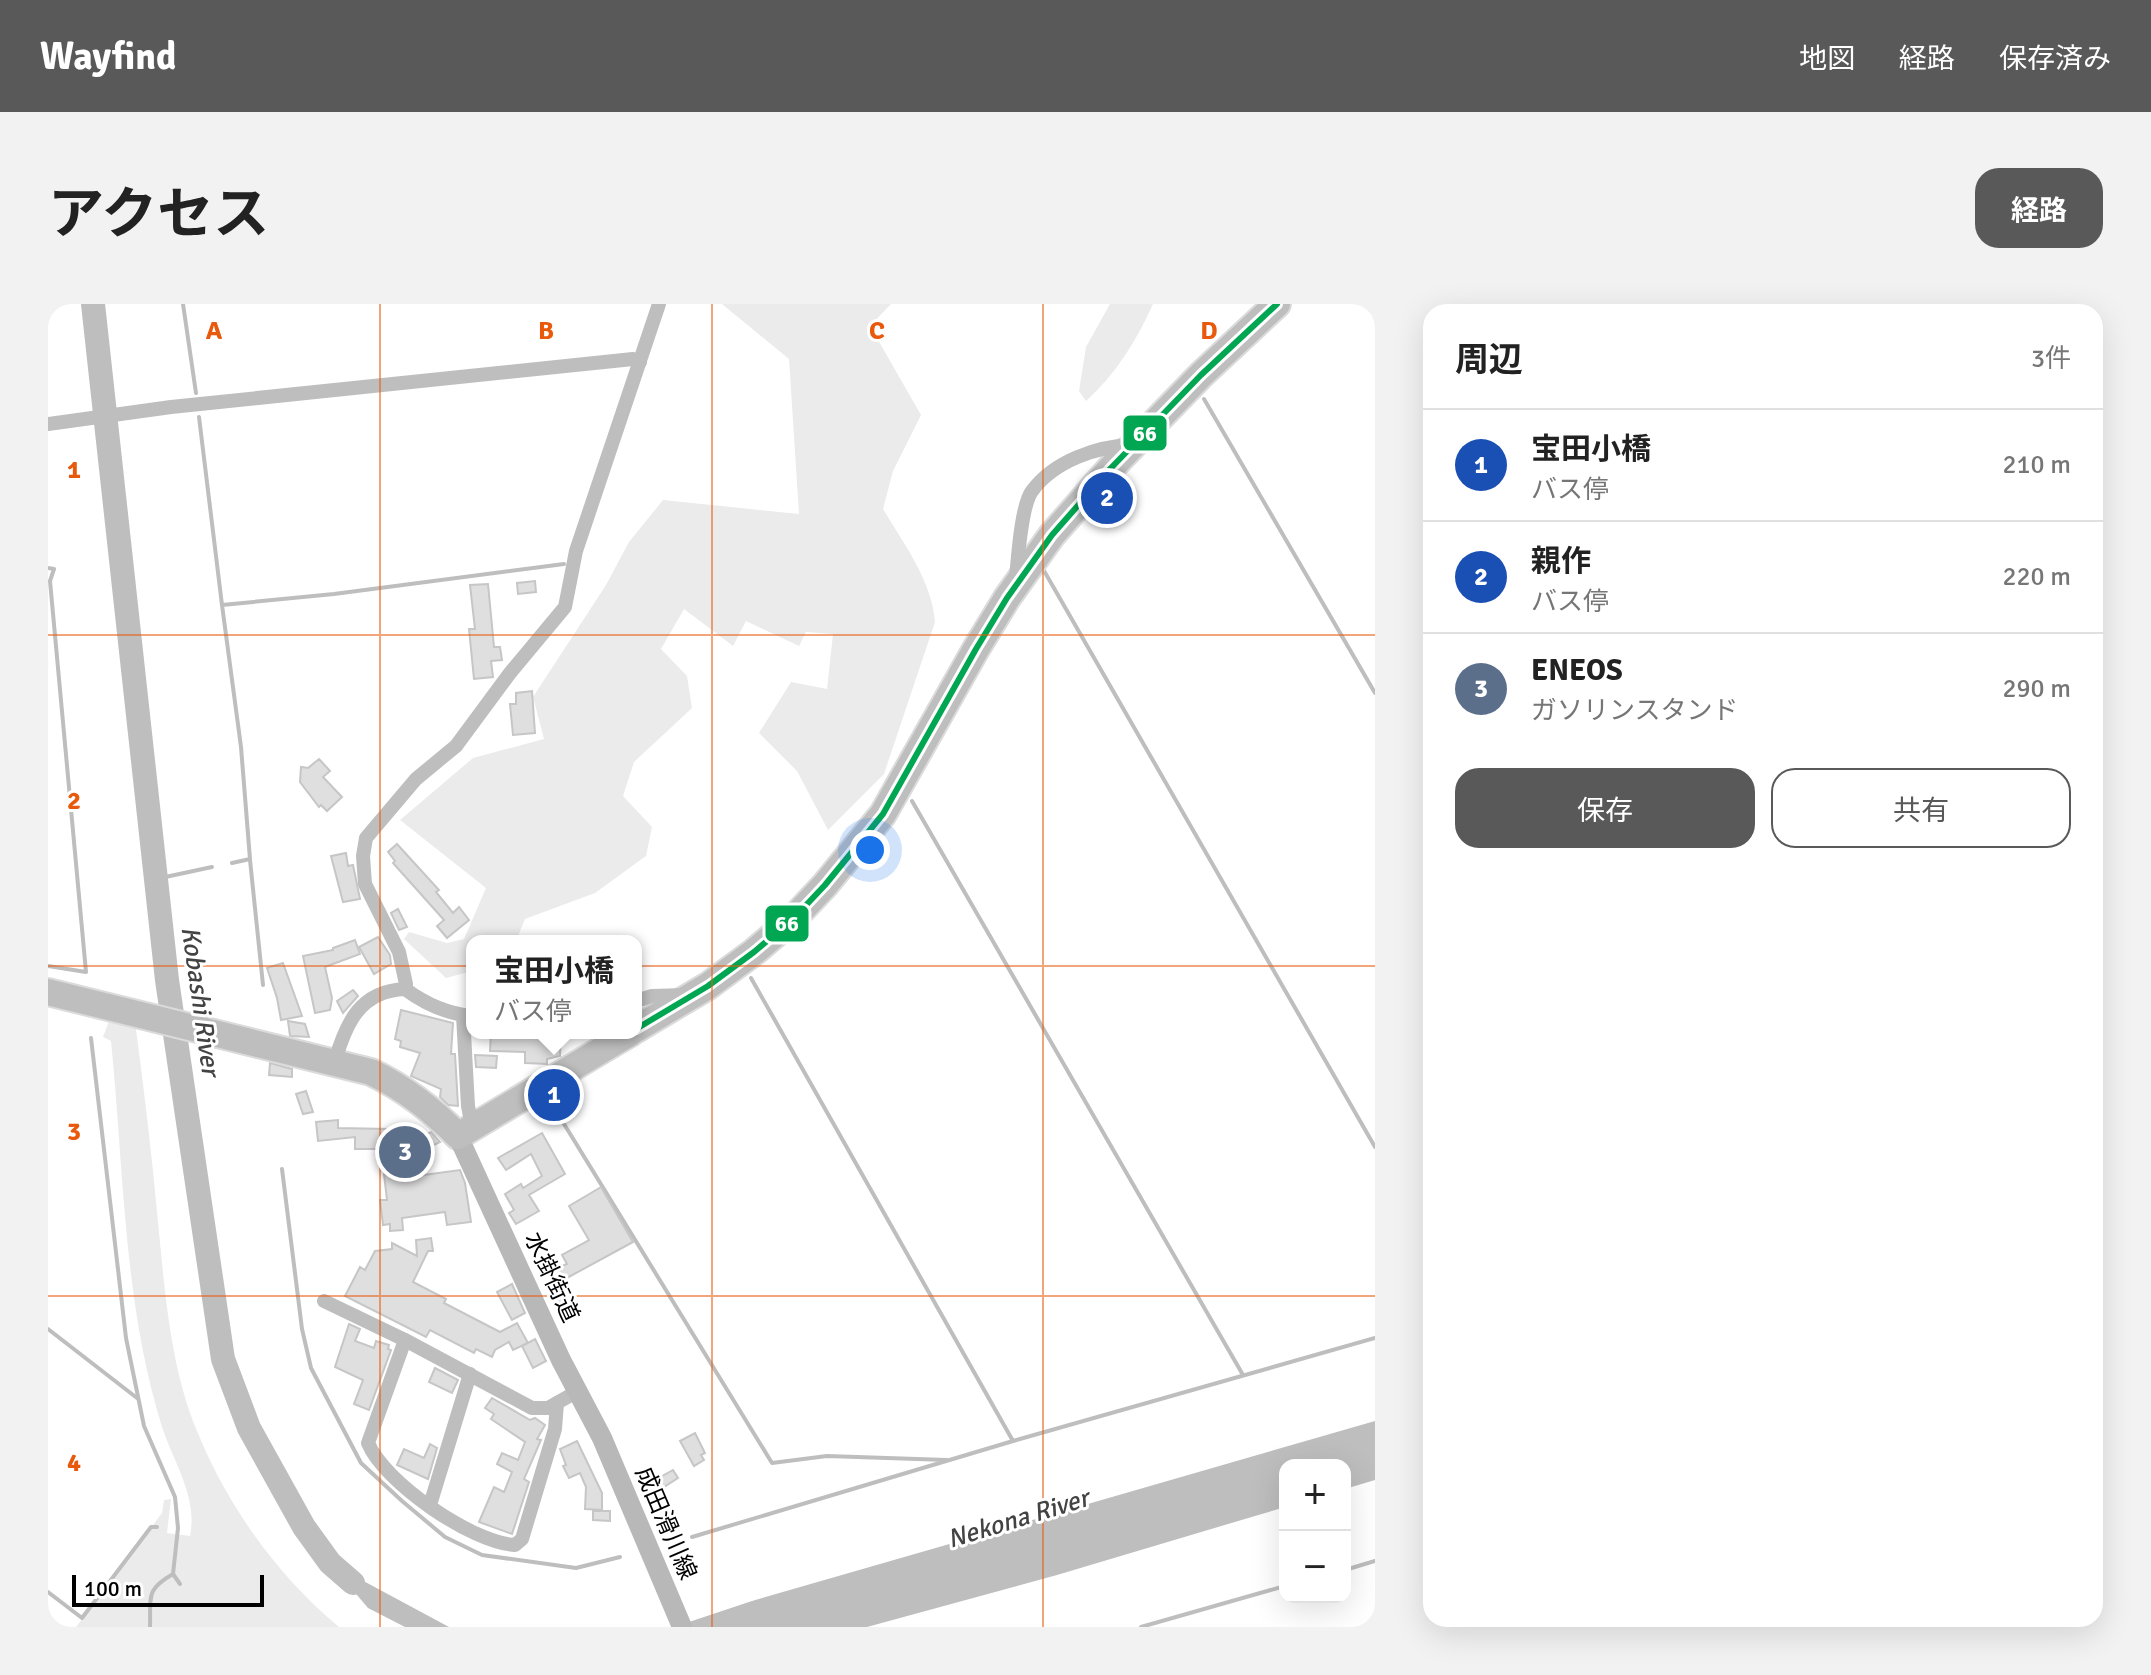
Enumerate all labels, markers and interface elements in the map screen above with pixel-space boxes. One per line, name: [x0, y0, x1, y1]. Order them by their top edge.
text: Wayfind: [40, 33, 177, 80]
text: 地図: [1799, 42, 1855, 76]
text: 経路: [1899, 42, 1955, 76]
text: 保存済み: [1999, 42, 2111, 76]
button: 経路: [1975, 168, 2103, 248]
text: アクセス: [48, 180, 269, 249]
text: A: [206, 315, 223, 347]
text: B: [538, 315, 554, 347]
text: C: [869, 315, 885, 347]
text: D: [1200, 315, 1218, 347]
text: 周辺: [1455, 339, 1523, 381]
text: 3件: [2031, 343, 2071, 375]
line badge: 66: [1122, 414, 1168, 452]
text: 66: [1133, 420, 1157, 447]
text: 宝田小橋: [1531, 431, 1651, 468]
text: 1: [1474, 449, 1488, 481]
text: 210 m: [2002, 449, 2071, 481]
text: 1: [67, 454, 81, 486]
pin: 2: [1081, 468, 1133, 528]
text: バス停: [1531, 474, 1609, 506]
text: 親作: [1531, 543, 1591, 580]
text: 2: [1474, 561, 1488, 593]
text: 220 m: [2002, 561, 2071, 593]
text: バス停: [1531, 586, 1609, 618]
text: ENEOS: [1531, 652, 1623, 689]
text: 3: [1474, 673, 1488, 705]
text: 290 m: [2002, 673, 2071, 705]
text: ガソリンスタンド: [1531, 695, 1738, 727]
button: 保存: [1455, 768, 1755, 848]
button: 共有: [1771, 768, 2071, 848]
text: 2: [67, 785, 81, 817]
your location: [850, 830, 890, 870]
line badge: 66: [764, 904, 810, 943]
text: 66: [775, 910, 799, 937]
water label: Kobashi River: [174, 924, 227, 1081]
popup: [466, 935, 642, 1039]
text: 宝田小橋: [494, 953, 614, 990]
text: バス停: [494, 996, 572, 1028]
pin: 1: [528, 1065, 580, 1125]
text: 3: [67, 1116, 81, 1148]
pin: 3: [379, 1122, 431, 1182]
street label: 水掛街道: [518, 1227, 586, 1327]
text: 4: [67, 1447, 81, 1479]
map controls: [1279, 1459, 1351, 1603]
button: +: [1279, 1459, 1351, 1531]
street label: 成田滑川線: [629, 1462, 703, 1584]
water label: Nekona River: [943, 1481, 1096, 1556]
button: −: [1279, 1531, 1351, 1603]
scale bar: [72, 1571, 264, 1607]
text: 100 m: [84, 1575, 142, 1602]

